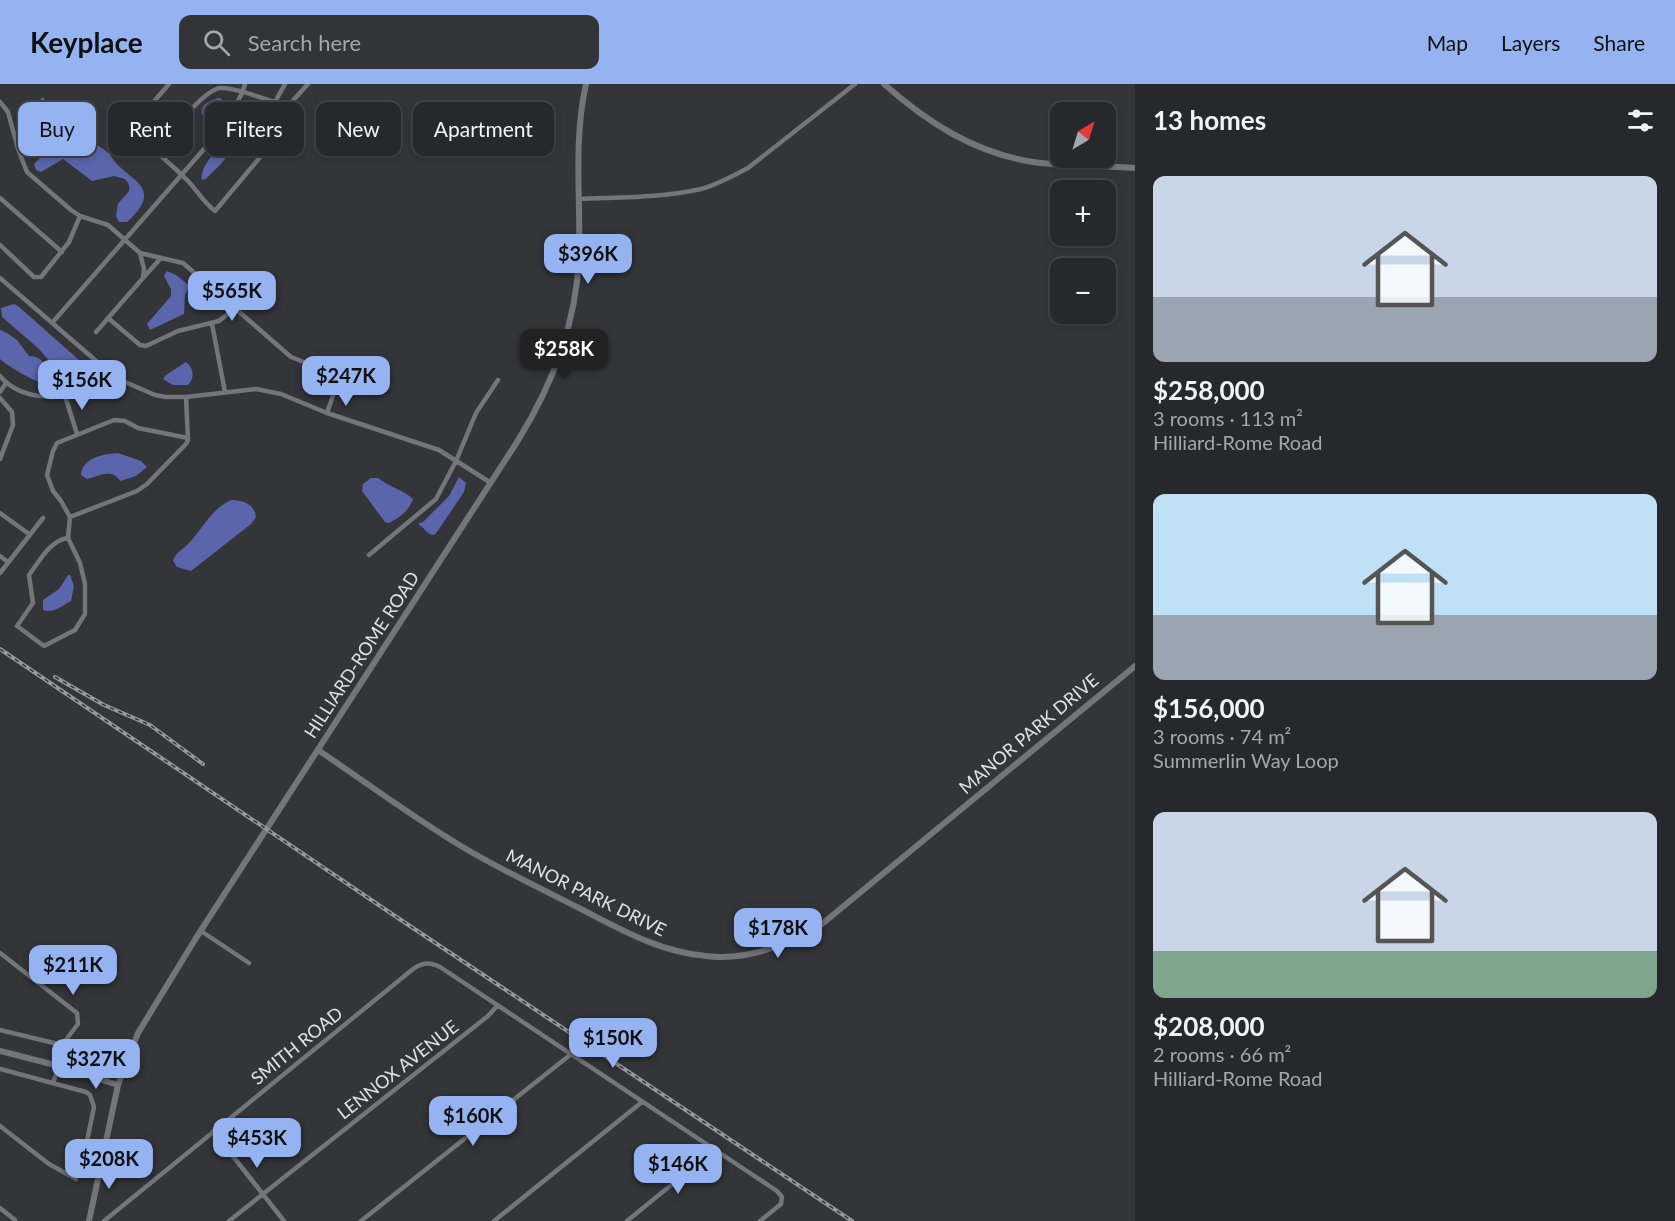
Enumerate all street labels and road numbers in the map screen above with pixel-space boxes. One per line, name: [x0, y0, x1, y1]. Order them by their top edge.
street label: HILLIARD-ROME ROAD: [299, 567, 423, 742]
street label: MANOR PARK DRIVE: [954, 668, 1103, 798]
street label: MANOR PARK DRIVE: [503, 844, 670, 940]
street label: SMITH ROAD: [246, 1002, 347, 1089]
street label: LENNOX AVENUE: [332, 1015, 462, 1123]

